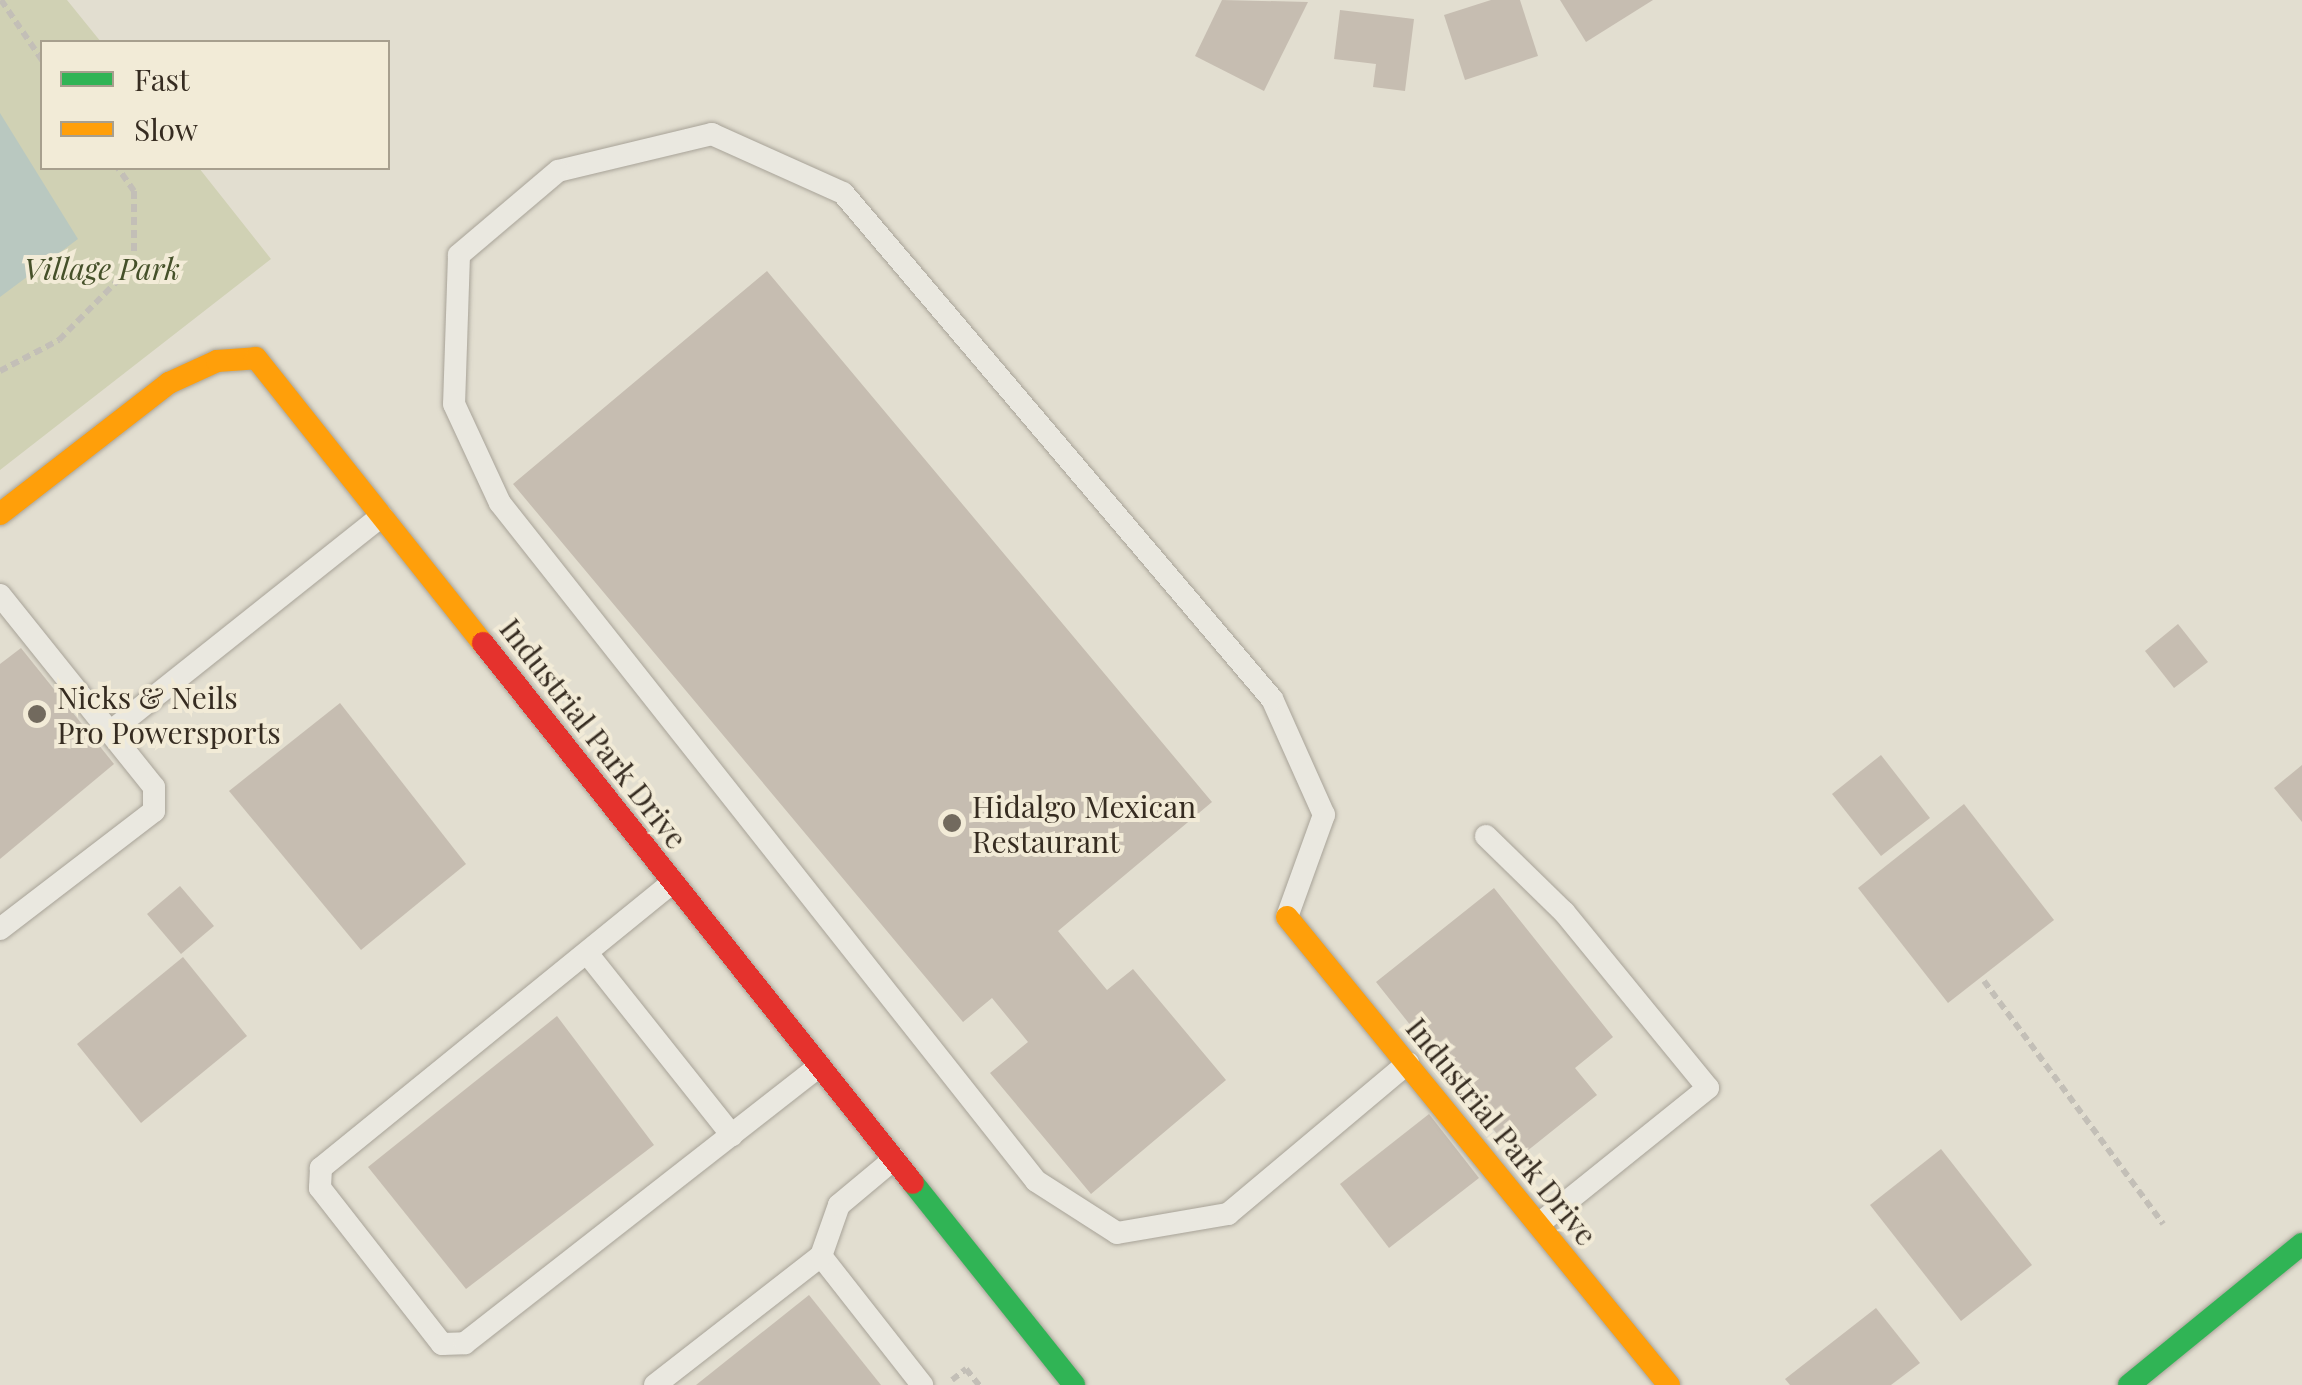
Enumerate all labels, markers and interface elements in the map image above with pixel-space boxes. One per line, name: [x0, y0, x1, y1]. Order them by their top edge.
legend: [40, 40, 390, 170]
text: Fast: [134, 59, 190, 99]
text: Slow: [134, 109, 198, 149]
park label: Village Park: [24, 250, 180, 286]
street label: Industrial Park Drive: [493, 611, 695, 855]
place label: Nicks & Neils Pro Powersports: [57, 679, 281, 750]
marker: Nicks & Neils Pro Powersports: [26, 703, 48, 725]
place label: Hidalgo Mexican Restaurant: [972, 788, 1196, 858]
marker: Hidalgo Mexican Restaurant: [941, 812, 963, 834]
street label: Industrial Park Drive: [1399, 1010, 1605, 1252]

